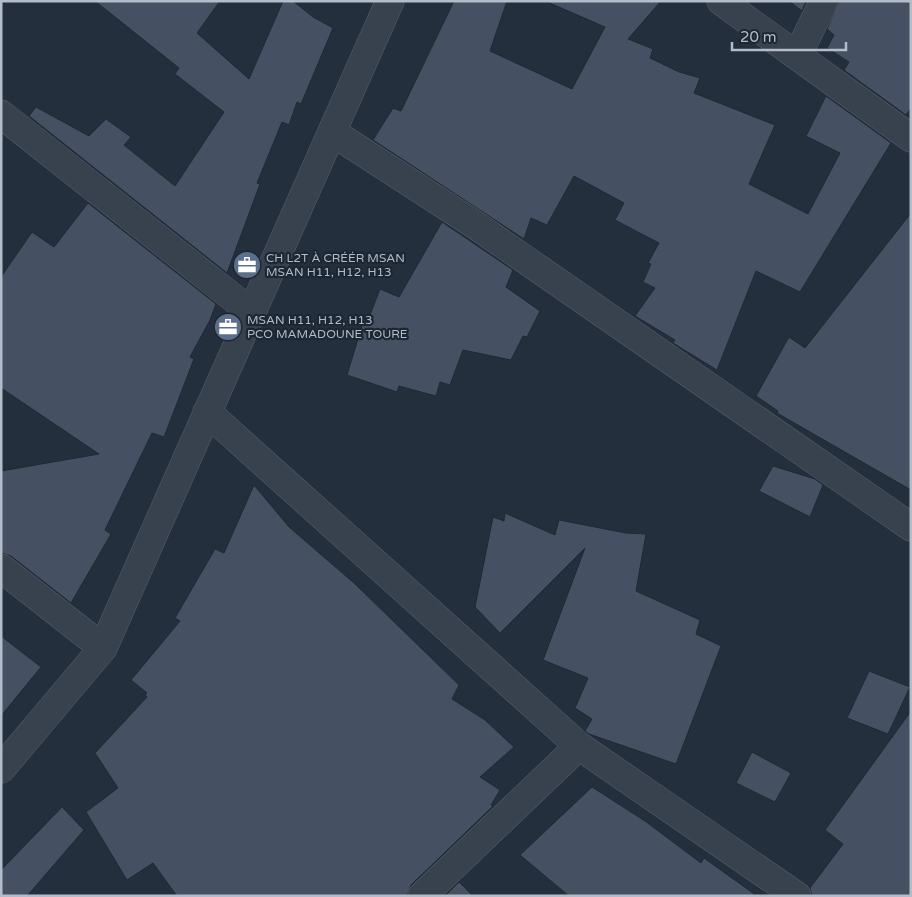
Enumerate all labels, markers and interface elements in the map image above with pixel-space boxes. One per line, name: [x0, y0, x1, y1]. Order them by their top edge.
scale bar: [732, 20, 846, 52]
text: 20 m: [740, 28, 777, 46]
office icon: CH L2T À CRÉÉR MSAN MSAN H11, H12, H13: [232, 250, 262, 280]
place label: CH L2T À CRÉÉR MSAN MSAN H11, H12, H13: [266, 251, 405, 279]
office icon: MSAN H11, H12, H13 PCO MAMADOUNE TOURE: [213, 312, 243, 342]
place label: MSAN H11, H12, H13 PCO MAMADOUNE TOURE: [247, 313, 408, 341]

